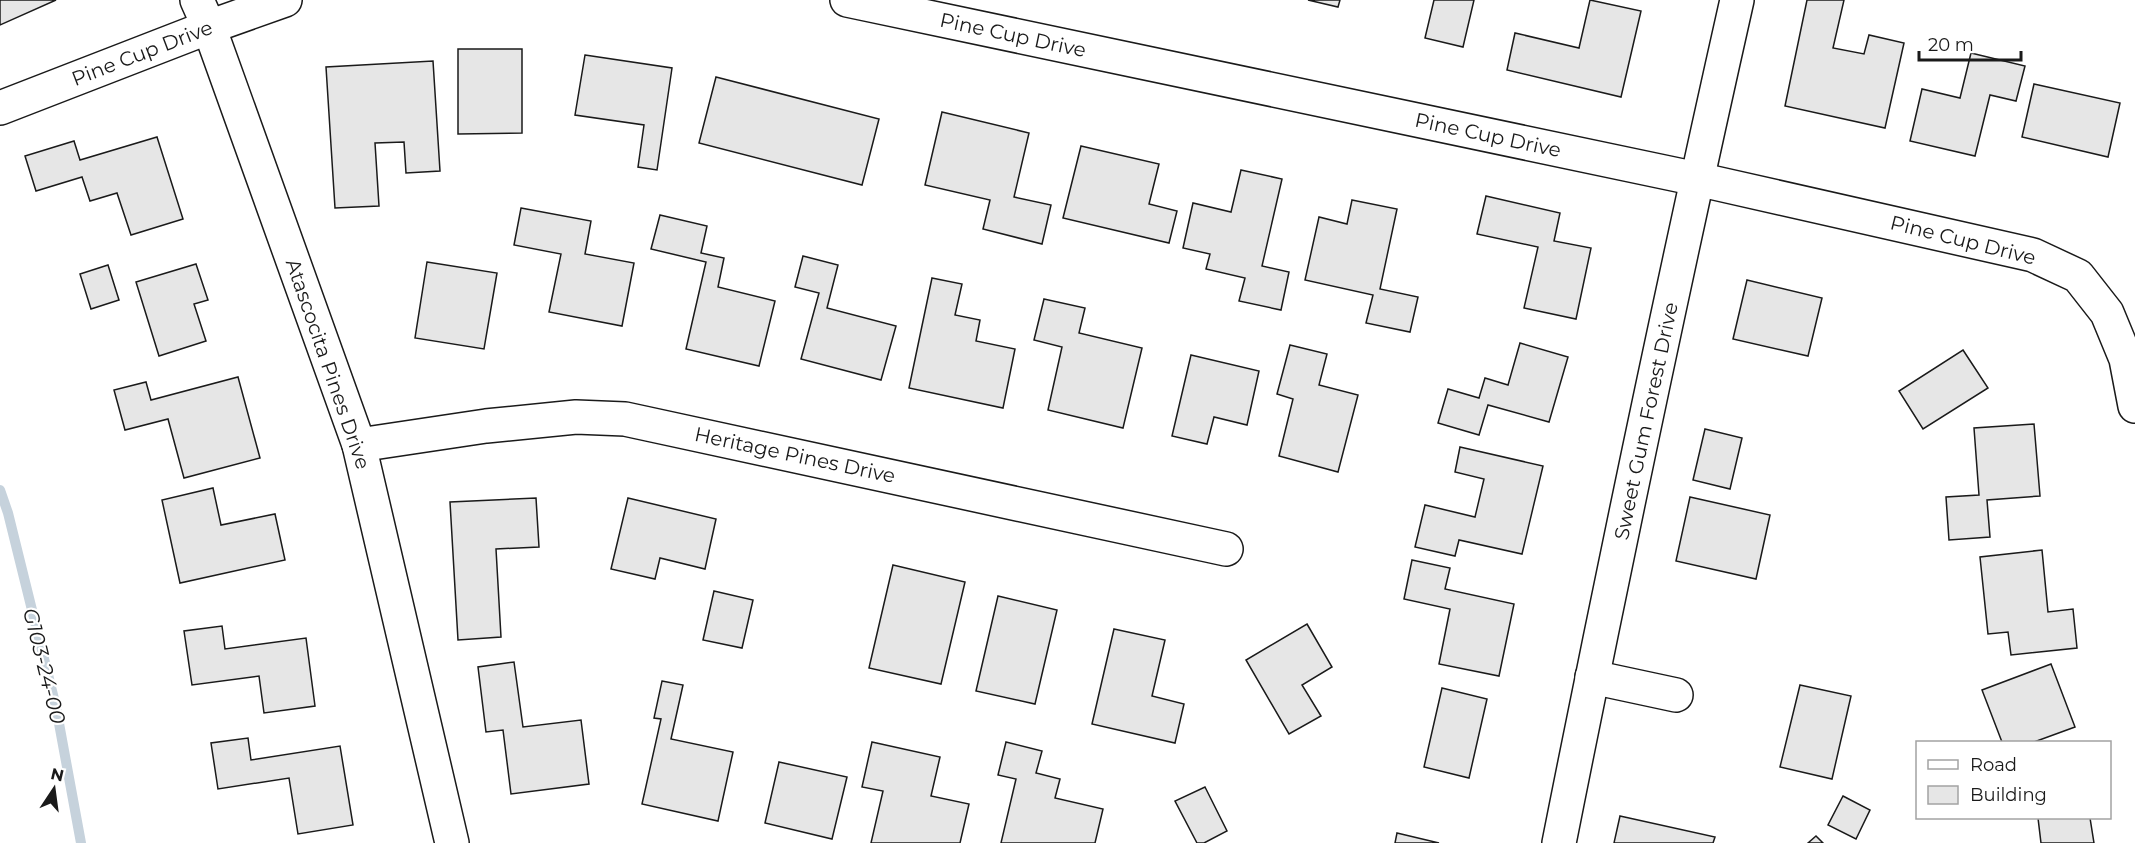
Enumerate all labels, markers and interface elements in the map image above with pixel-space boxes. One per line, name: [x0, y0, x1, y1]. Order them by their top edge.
street label: Pine Cup Drive: [938, 8, 1088, 62]
street label: Pine Cup Drive: [68, 15, 216, 91]
scale bar: [1919, 24, 2021, 62]
text: 20 m: [1928, 34, 1974, 56]
street label: Pine Cup Drive: [1413, 108, 1563, 162]
street label: Pine Cup Drive: [1888, 210, 2038, 270]
street label: Atascocita Pines Drive: [281, 256, 375, 472]
street label: Sweet Gum Forest Drive: [1609, 300, 1683, 542]
street label: Heritage Pines Drive: [692, 422, 898, 488]
water label: G103-24-00: [18, 605, 71, 727]
legend: [1916, 741, 2111, 819]
text: Road: [1970, 754, 2017, 776]
north arrow: [24, 759, 84, 819]
text: N: [49, 764, 66, 786]
text: Building: [1970, 784, 2047, 806]

